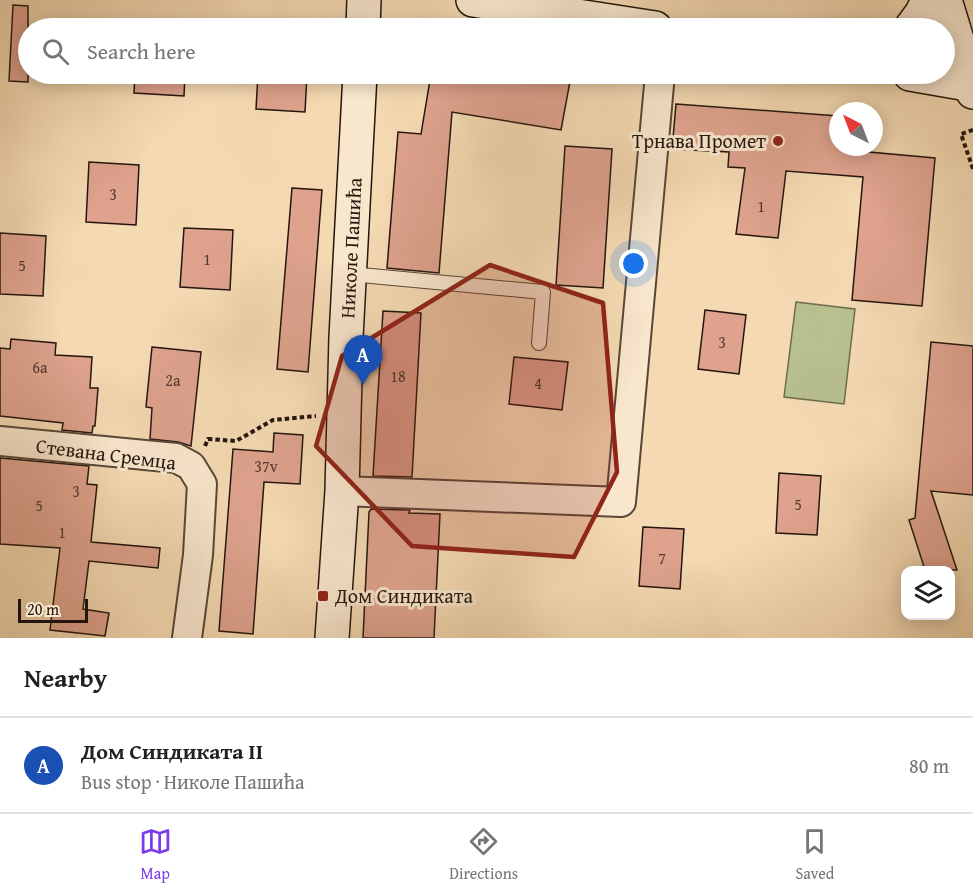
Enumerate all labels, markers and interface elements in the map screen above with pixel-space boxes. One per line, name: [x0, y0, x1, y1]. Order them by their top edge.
search box: [18, 18, 955, 84]
icon: search: [39, 35, 72, 68]
text: Search here: [87, 35, 196, 67]
north arrow: [829, 102, 883, 156]
place label: Трнава Промет: [632, 126, 766, 155]
marker: Трнава Промет: [771, 134, 785, 148]
street label: Николе Пашића: [332, 176, 369, 319]
house number: 3: [109, 182, 117, 206]
house number: 1: [757, 194, 765, 218]
house number: 1: [203, 247, 211, 271]
your location: [619, 249, 648, 278]
house number: 5: [18, 253, 26, 277]
house number: 3: [718, 330, 726, 354]
pin: A: [344, 336, 382, 385]
house number: 6a: [32, 355, 48, 379]
house number: 18: [390, 364, 406, 388]
house number: 2a: [165, 368, 181, 392]
house number: 4: [534, 371, 542, 395]
street label: Стевана Сремца: [34, 431, 178, 477]
house number: 37v: [254, 454, 278, 478]
house number: 3: [72, 479, 80, 503]
house number: 5: [794, 492, 802, 516]
house number: 5: [35, 493, 43, 517]
house number: 1: [58, 520, 66, 544]
house number: 7: [658, 546, 666, 570]
map controls: [901, 566, 955, 620]
button: layers: [901, 566, 955, 620]
place label: Дом Синдиката: [334, 581, 473, 610]
marker: Дом Синдиката: [316, 589, 330, 603]
scale bar: [18, 596, 88, 624]
text: 20 m: [27, 597, 59, 621]
text: Nearby: [24, 658, 107, 697]
text: Дом Синдиката II: [81, 735, 263, 767]
text: A: [37, 751, 50, 780]
text: 80 m: [909, 751, 949, 780]
text: Bus stop · Николе Пашића: [81, 767, 304, 796]
tab: Map: [139, 825, 172, 885]
tab: Directions: [449, 825, 518, 885]
tab: Saved: [795, 825, 834, 885]

